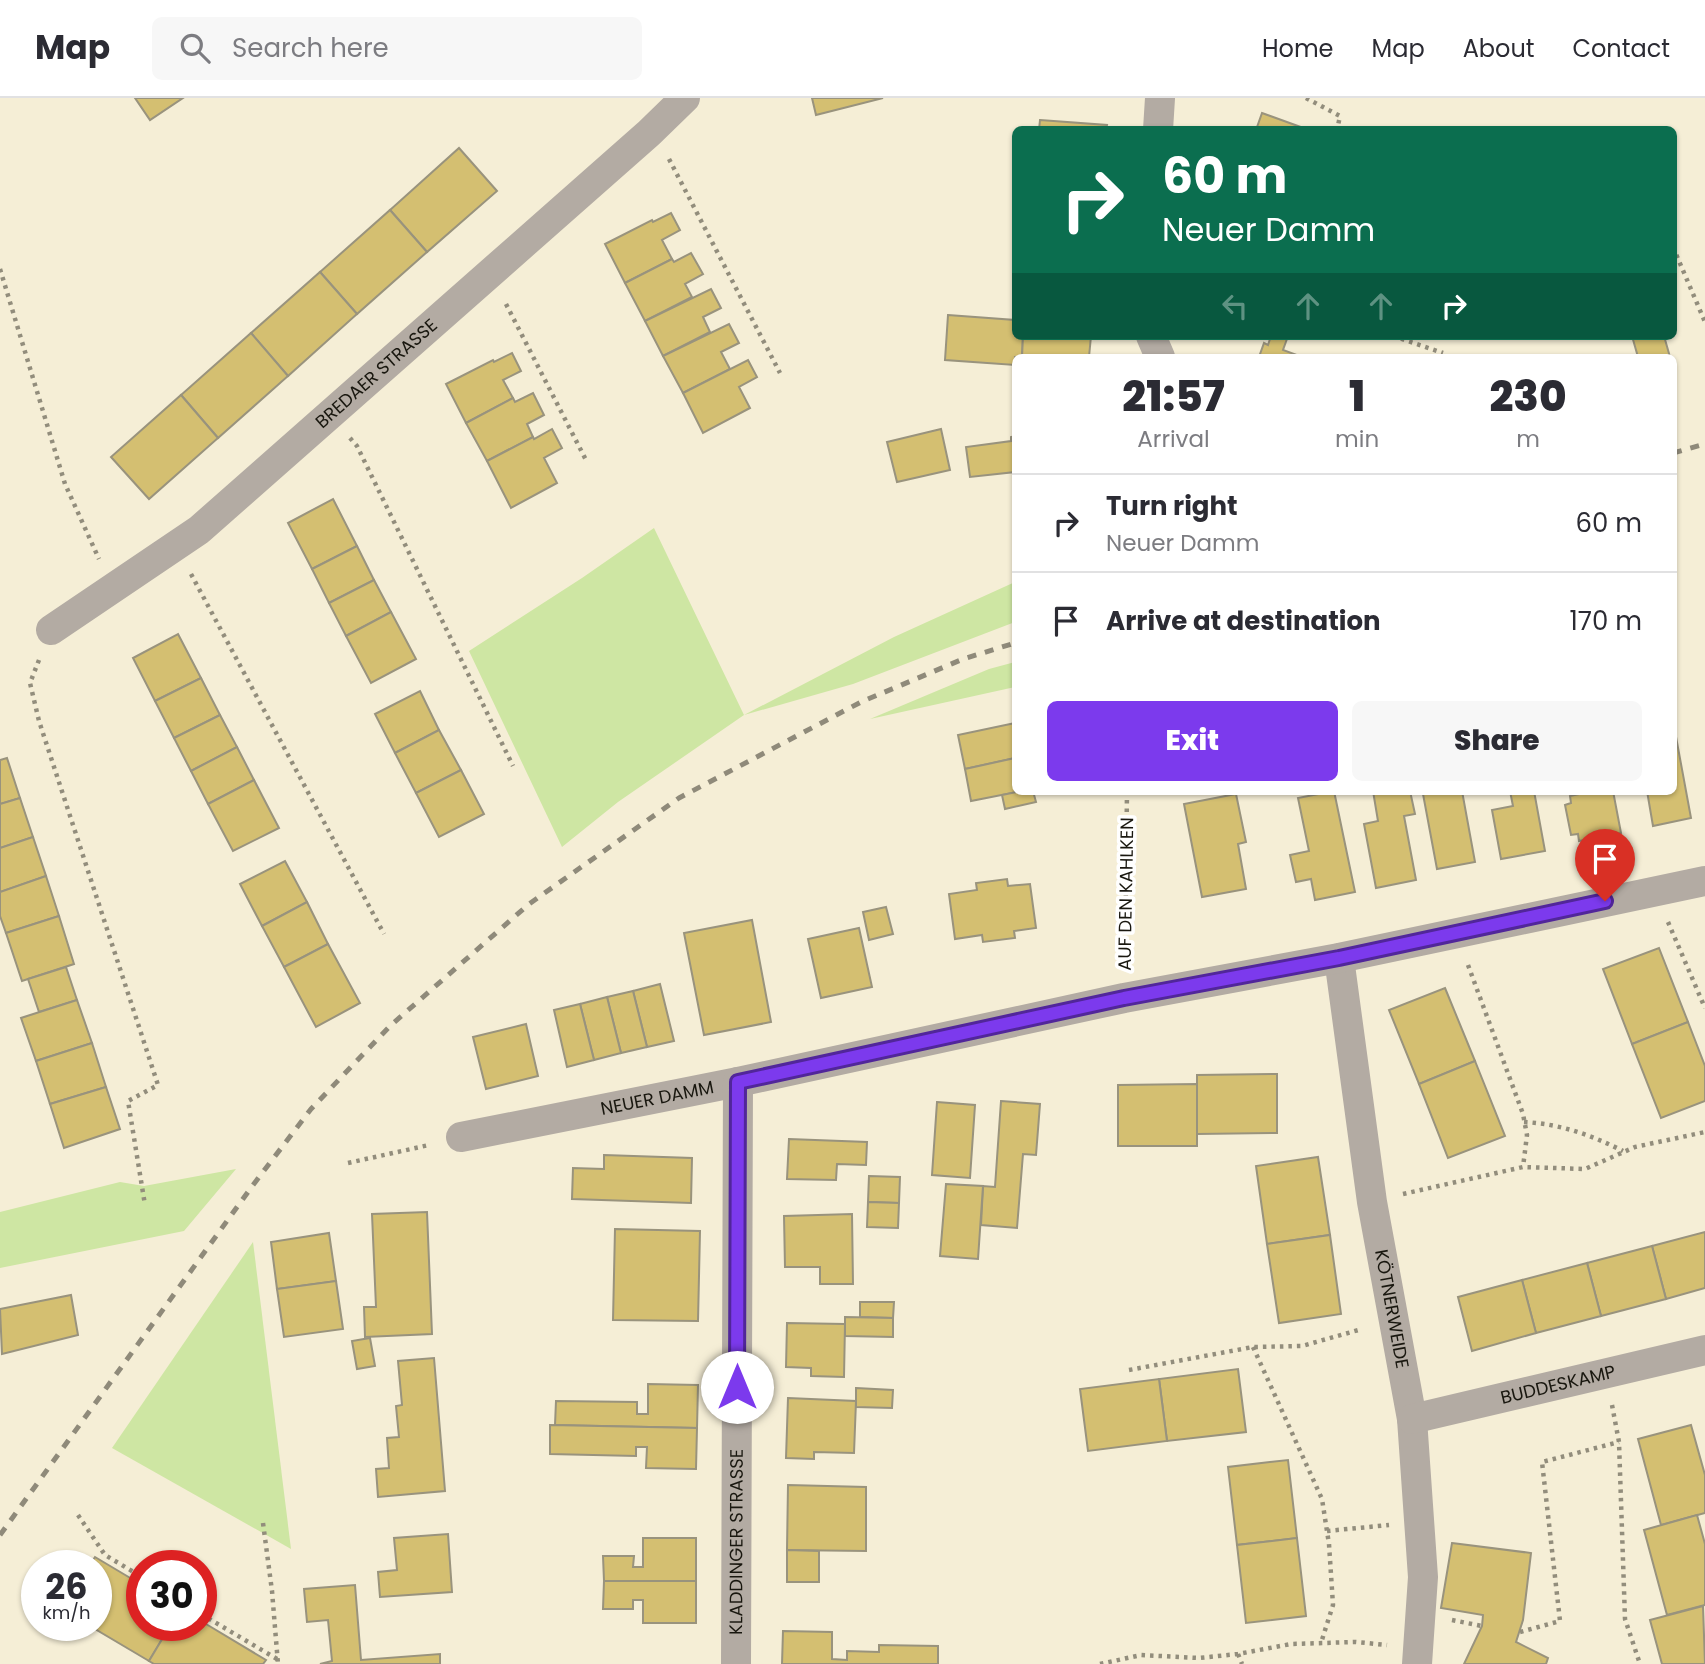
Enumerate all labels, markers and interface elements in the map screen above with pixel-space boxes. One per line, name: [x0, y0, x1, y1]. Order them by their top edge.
search box: [152, 17, 642, 80]
text: Map: [35, 24, 110, 71]
icon: search: [176, 29, 214, 67]
text: Search here: [232, 30, 389, 66]
text: Home: [1262, 32, 1334, 65]
text: Map: [1372, 32, 1425, 65]
text: About: [1463, 32, 1534, 65]
text: Contact: [1572, 32, 1670, 65]
text: 60 m: [1162, 142, 1287, 210]
icon: right: [1047, 154, 1138, 245]
text: Neuer Damm: [1162, 207, 1375, 252]
icon: left: [1216, 287, 1254, 325]
icon: ahead: [1289, 287, 1327, 325]
icon: ahead: [1362, 287, 1400, 325]
icon: right: [1435, 287, 1473, 325]
street label: BREDAER STRASSE: [310, 313, 442, 434]
text: 21:57: [1122, 367, 1225, 426]
text: 1: [1349, 367, 1365, 426]
text: 230: [1489, 367, 1567, 426]
text: Arrival: [1137, 423, 1210, 455]
text: min: [1335, 423, 1379, 455]
text: m: [1516, 423, 1540, 455]
text: Turn right: [1106, 488, 1238, 524]
icon: right: [1047, 504, 1085, 542]
text: 60 m: [1575, 505, 1642, 541]
text: Neuer Damm: [1106, 527, 1259, 559]
icon: arrive: [1047, 602, 1085, 640]
text: Arrive at destination: [1106, 603, 1381, 639]
text: 170 m: [1569, 603, 1642, 639]
button: Exit: [1047, 701, 1338, 781]
button: Share: [1352, 701, 1642, 781]
street label: AUF DEN KAHLKEN: [1112, 817, 1139, 971]
pin: [1575, 829, 1635, 901]
icon: arrive: [1586, 840, 1624, 878]
street label: NEUER DAMM: [598, 1074, 716, 1121]
street label: KÖTNERWEIDE: [1369, 1247, 1415, 1371]
position arrow: [700, 1350, 774, 1424]
street label: BUDDESKAMP: [1498, 1359, 1618, 1410]
street label: KLADDINGER STRASSE: [723, 1449, 749, 1635]
speed limit sign: 30: [126, 1550, 217, 1641]
text: 26: [45, 1562, 88, 1611]
text: km/h: [43, 1600, 90, 1625]

